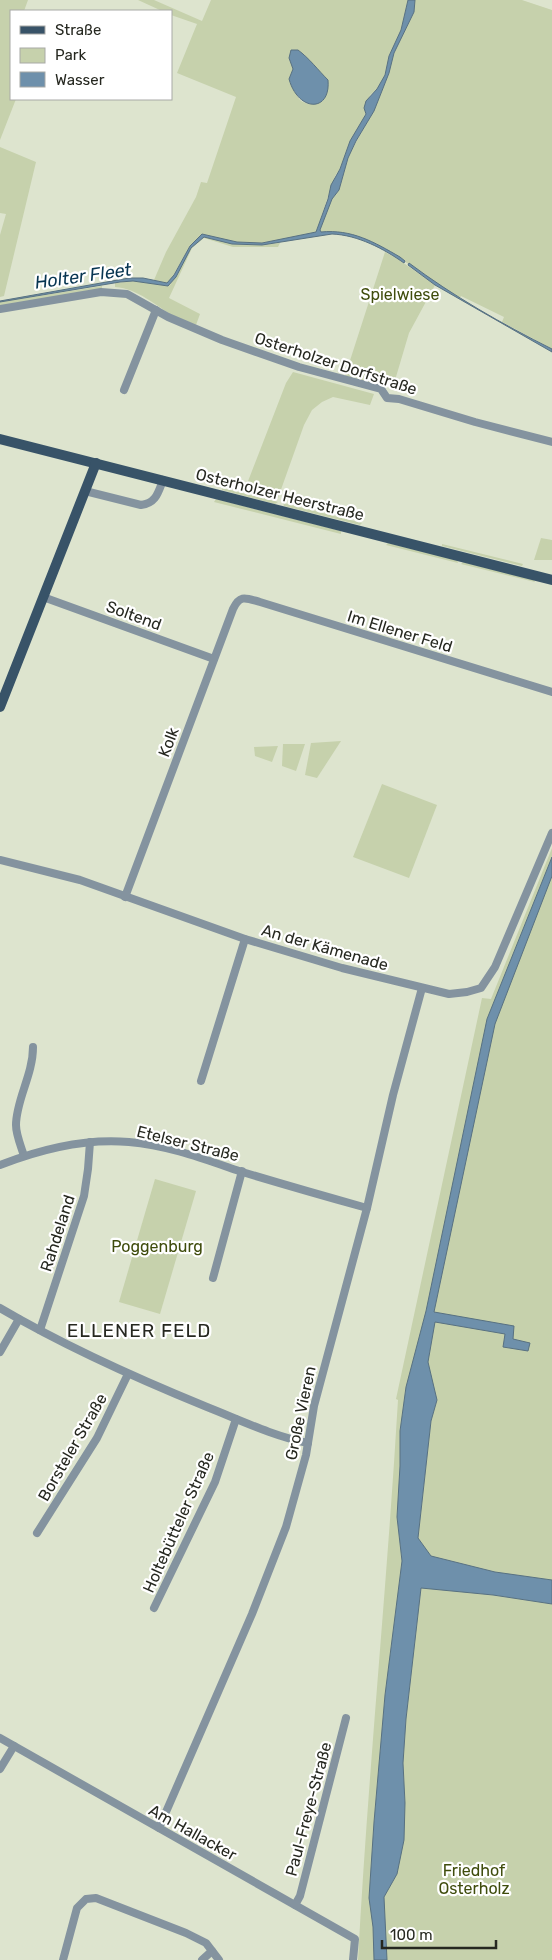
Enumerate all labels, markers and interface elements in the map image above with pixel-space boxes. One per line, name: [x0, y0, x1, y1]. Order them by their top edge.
legend: [10, 10, 172, 100]
text: Straße: [55, 21, 101, 39]
text: Park: [55, 46, 86, 64]
text: Wasser: [55, 71, 105, 89]
water label: Holter Fleet: [33, 258, 134, 294]
park label: Spielwiese: [361, 285, 440, 304]
street label: Osterholzer Dorfstraße: [252, 328, 420, 399]
street label: Osterholzer Heerstraße: [194, 464, 366, 525]
street label: Soltend: [104, 597, 164, 634]
street label: Im Ellener Feld: [345, 606, 455, 656]
street label: Kolk: [154, 724, 183, 760]
street label: An der Kämenade: [259, 920, 390, 975]
street label: Etelser Straße: [135, 1122, 241, 1165]
street label: Rahdeland: [36, 1192, 79, 1274]
park label: Poggenburg: [111, 1237, 203, 1256]
district label: ELLENER FELD: [67, 1319, 211, 1342]
street label: Große Vieren: [281, 1364, 320, 1462]
street label: Borsteler Straße: [34, 1390, 111, 1504]
street label: Holtebütteler Straße: [139, 1449, 218, 1596]
street label: Paul-Freye-Straße: [281, 1740, 336, 1878]
street label: Am Hallacker: [146, 1801, 240, 1864]
park label: Friedhof Osterholz: [438, 1861, 510, 1898]
scale bar: [382, 1918, 496, 1950]
text: 100 m: [390, 1926, 432, 1944]

